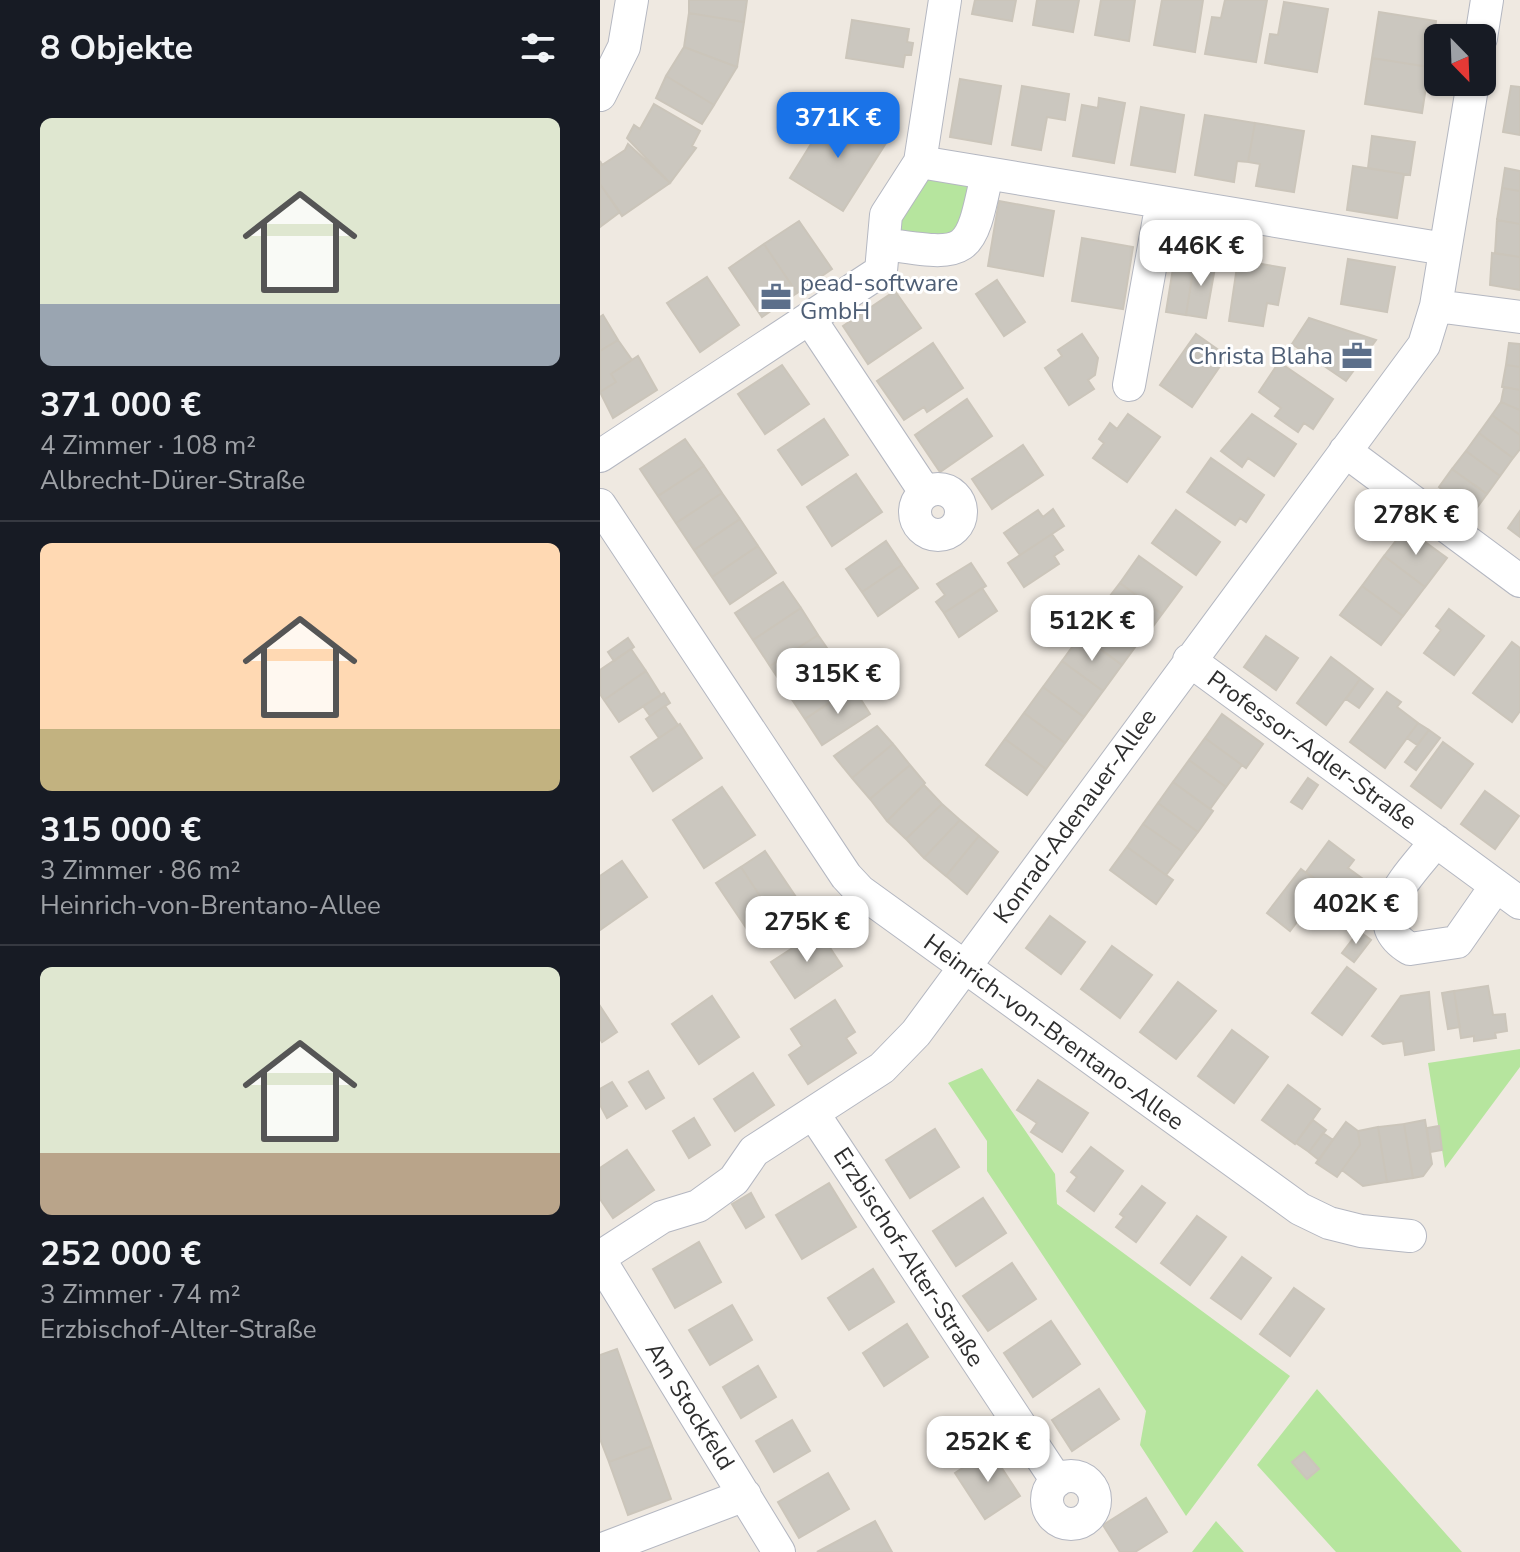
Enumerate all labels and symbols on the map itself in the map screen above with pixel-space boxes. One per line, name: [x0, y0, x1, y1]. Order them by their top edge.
north arrow: [1424, 24, 1496, 96]
pin: 371K €: [773, 92, 903, 160]
pin: 446K €: [1136, 220, 1266, 288]
place label: pead-software GmbH: [800, 267, 958, 327]
office icon: pead-software GmbH: [759, 280, 793, 314]
office icon: Christa Blaha: [1340, 339, 1374, 373]
place label: Christa Blaha: [1188, 340, 1333, 372]
pin: 278K €: [1351, 489, 1481, 557]
pin: 512K €: [1027, 595, 1157, 663]
pin: 315K €: [773, 648, 903, 716]
street label: Professor-Adler-Straße: [1201, 663, 1423, 837]
street label: Konrad-Adenauer-Allee: [986, 702, 1164, 930]
pin: 402K €: [1291, 878, 1421, 946]
pin: 275K €: [742, 896, 872, 964]
street label: Heinrich-von-Brentano-Allee: [917, 927, 1191, 1137]
street label: Erzbischof-Alter-Straße: [826, 1141, 992, 1373]
street label: Am Stockfeld: [638, 1336, 742, 1476]
pin: 252K €: [923, 1416, 1053, 1484]

